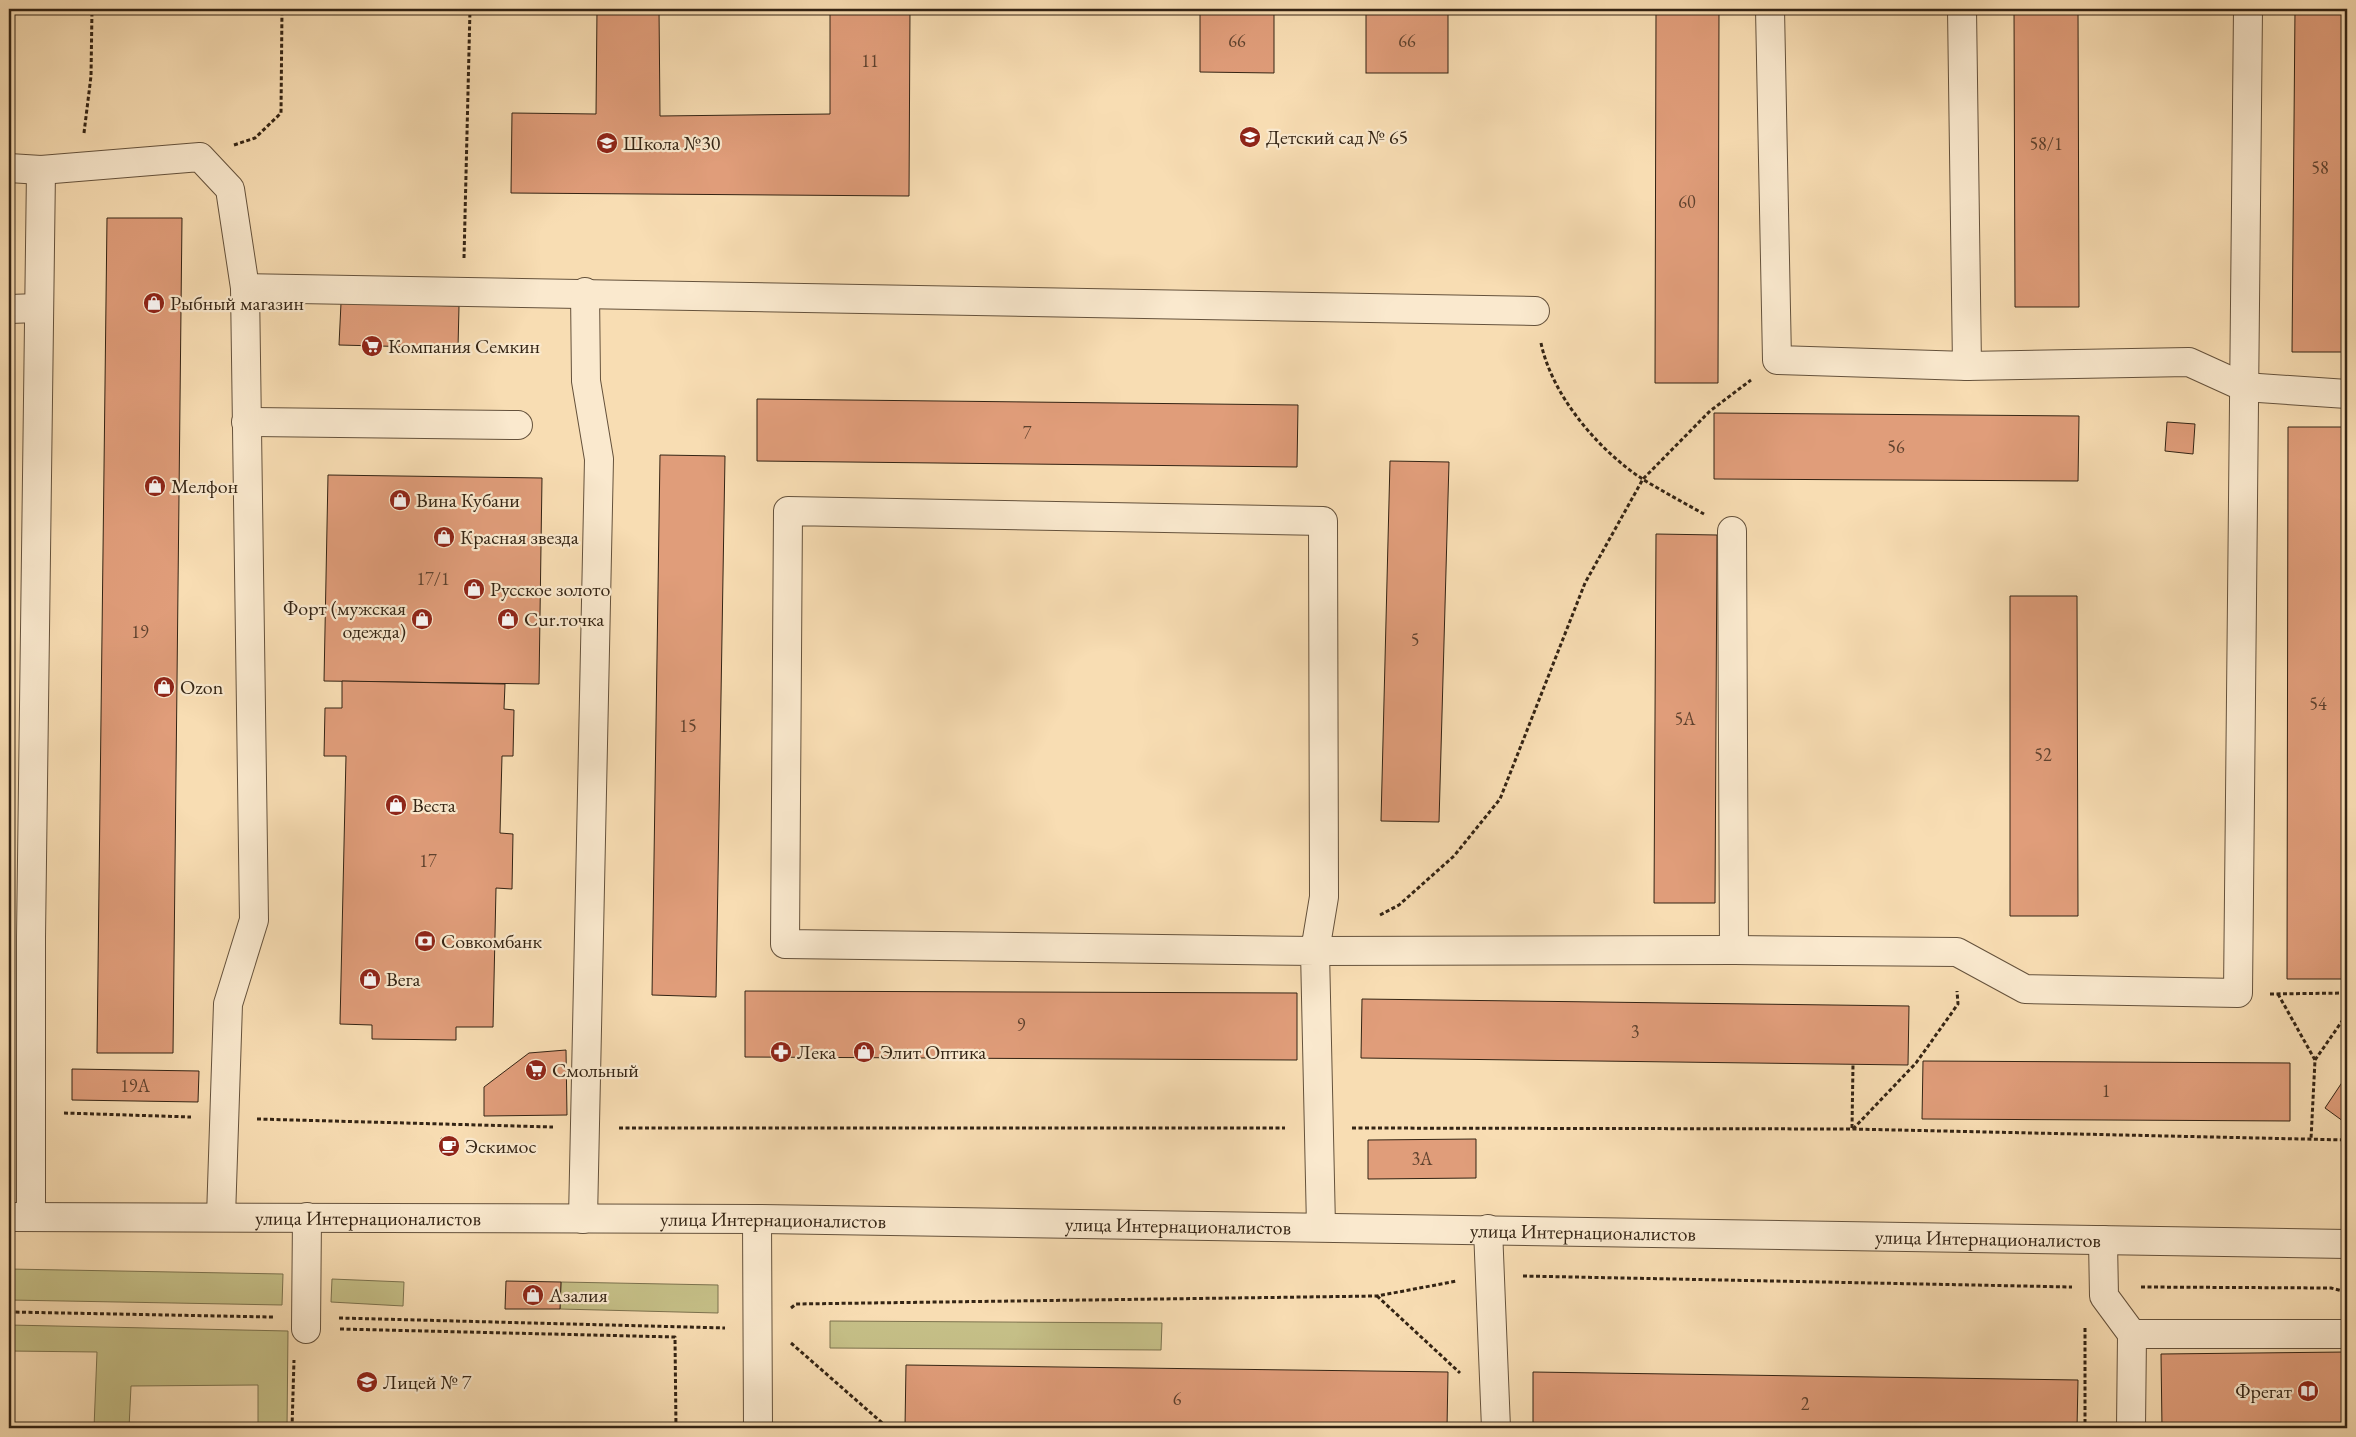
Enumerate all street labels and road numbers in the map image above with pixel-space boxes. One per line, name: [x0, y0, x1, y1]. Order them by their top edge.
street label: улица Интернационалистов: [255, 1205, 481, 1231]
street label: улица Интернационалистов: [660, 1206, 886, 1234]
street label: улица Интернационалистов: [1065, 1211, 1291, 1240]
street label: улица Интернационалистов: [1470, 1217, 1696, 1247]
street label: улица Интернационалистов: [1875, 1224, 2101, 1253]

